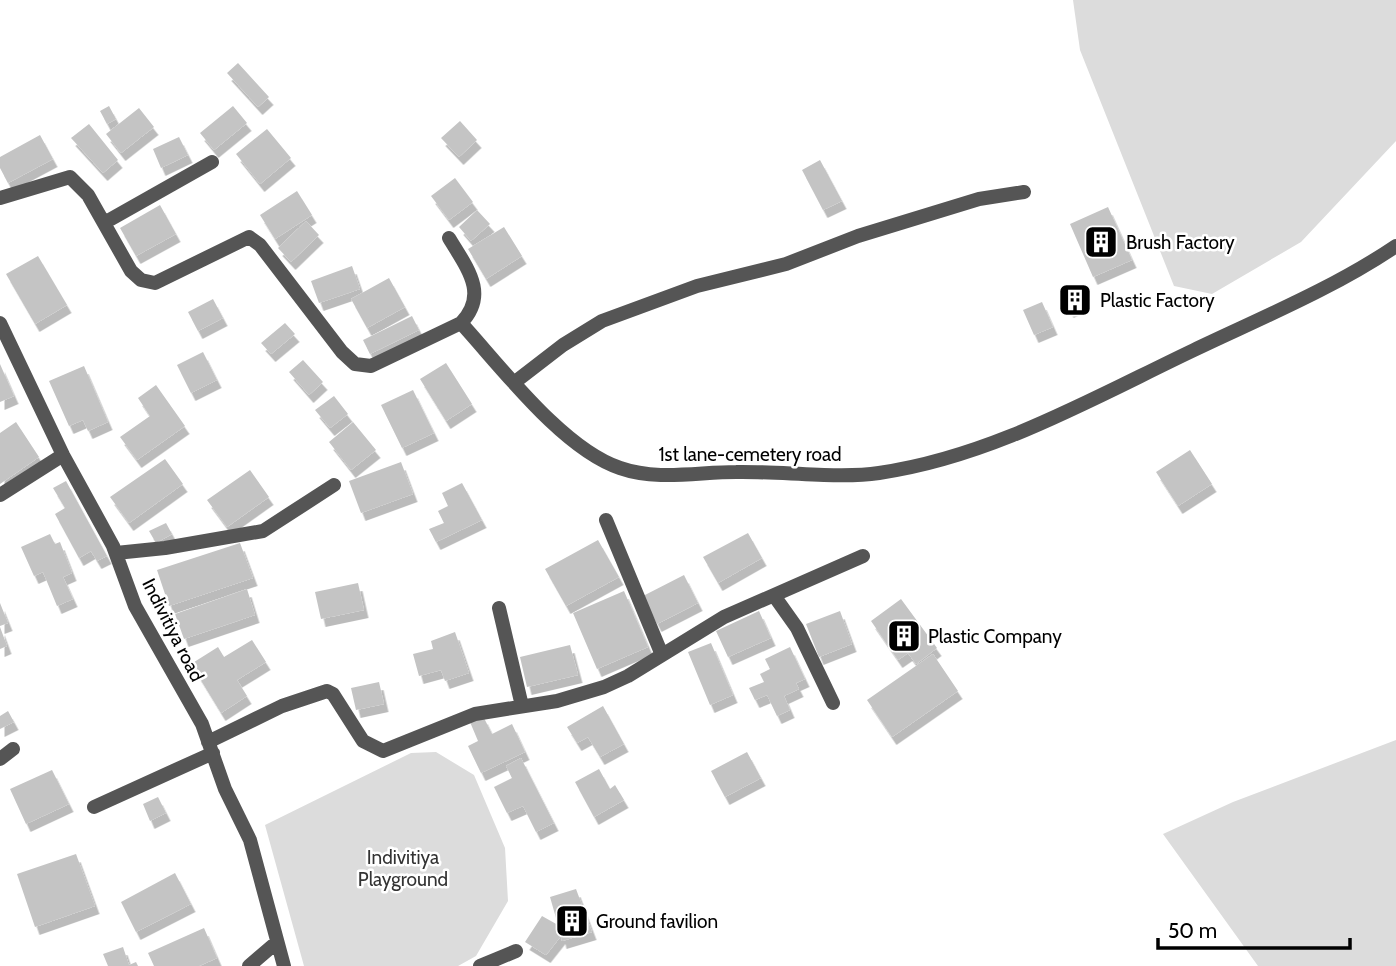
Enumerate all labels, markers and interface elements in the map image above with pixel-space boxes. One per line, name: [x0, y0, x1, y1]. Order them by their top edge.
building icon: Brush Factory: [1082, 223, 1120, 261]
place label: Brush Factory: [1126, 231, 1235, 254]
building icon: Plastic Factory: [1056, 281, 1094, 319]
place label: Plastic Factory: [1100, 289, 1215, 312]
street label: 1st lane-cemetery road: [658, 443, 842, 466]
street label: Indivitiya road: [137, 575, 209, 685]
building icon: Plastic Company: [885, 617, 923, 655]
place label: Plastic Company: [928, 625, 1062, 648]
park label: Indivitiya Playground: [358, 846, 448, 891]
building icon: Ground favilion: [553, 902, 591, 940]
scale bar: [1158, 906, 1350, 950]
place label: Ground favilion: [596, 910, 718, 933]
text: 50 m: [1168, 918, 1217, 943]

